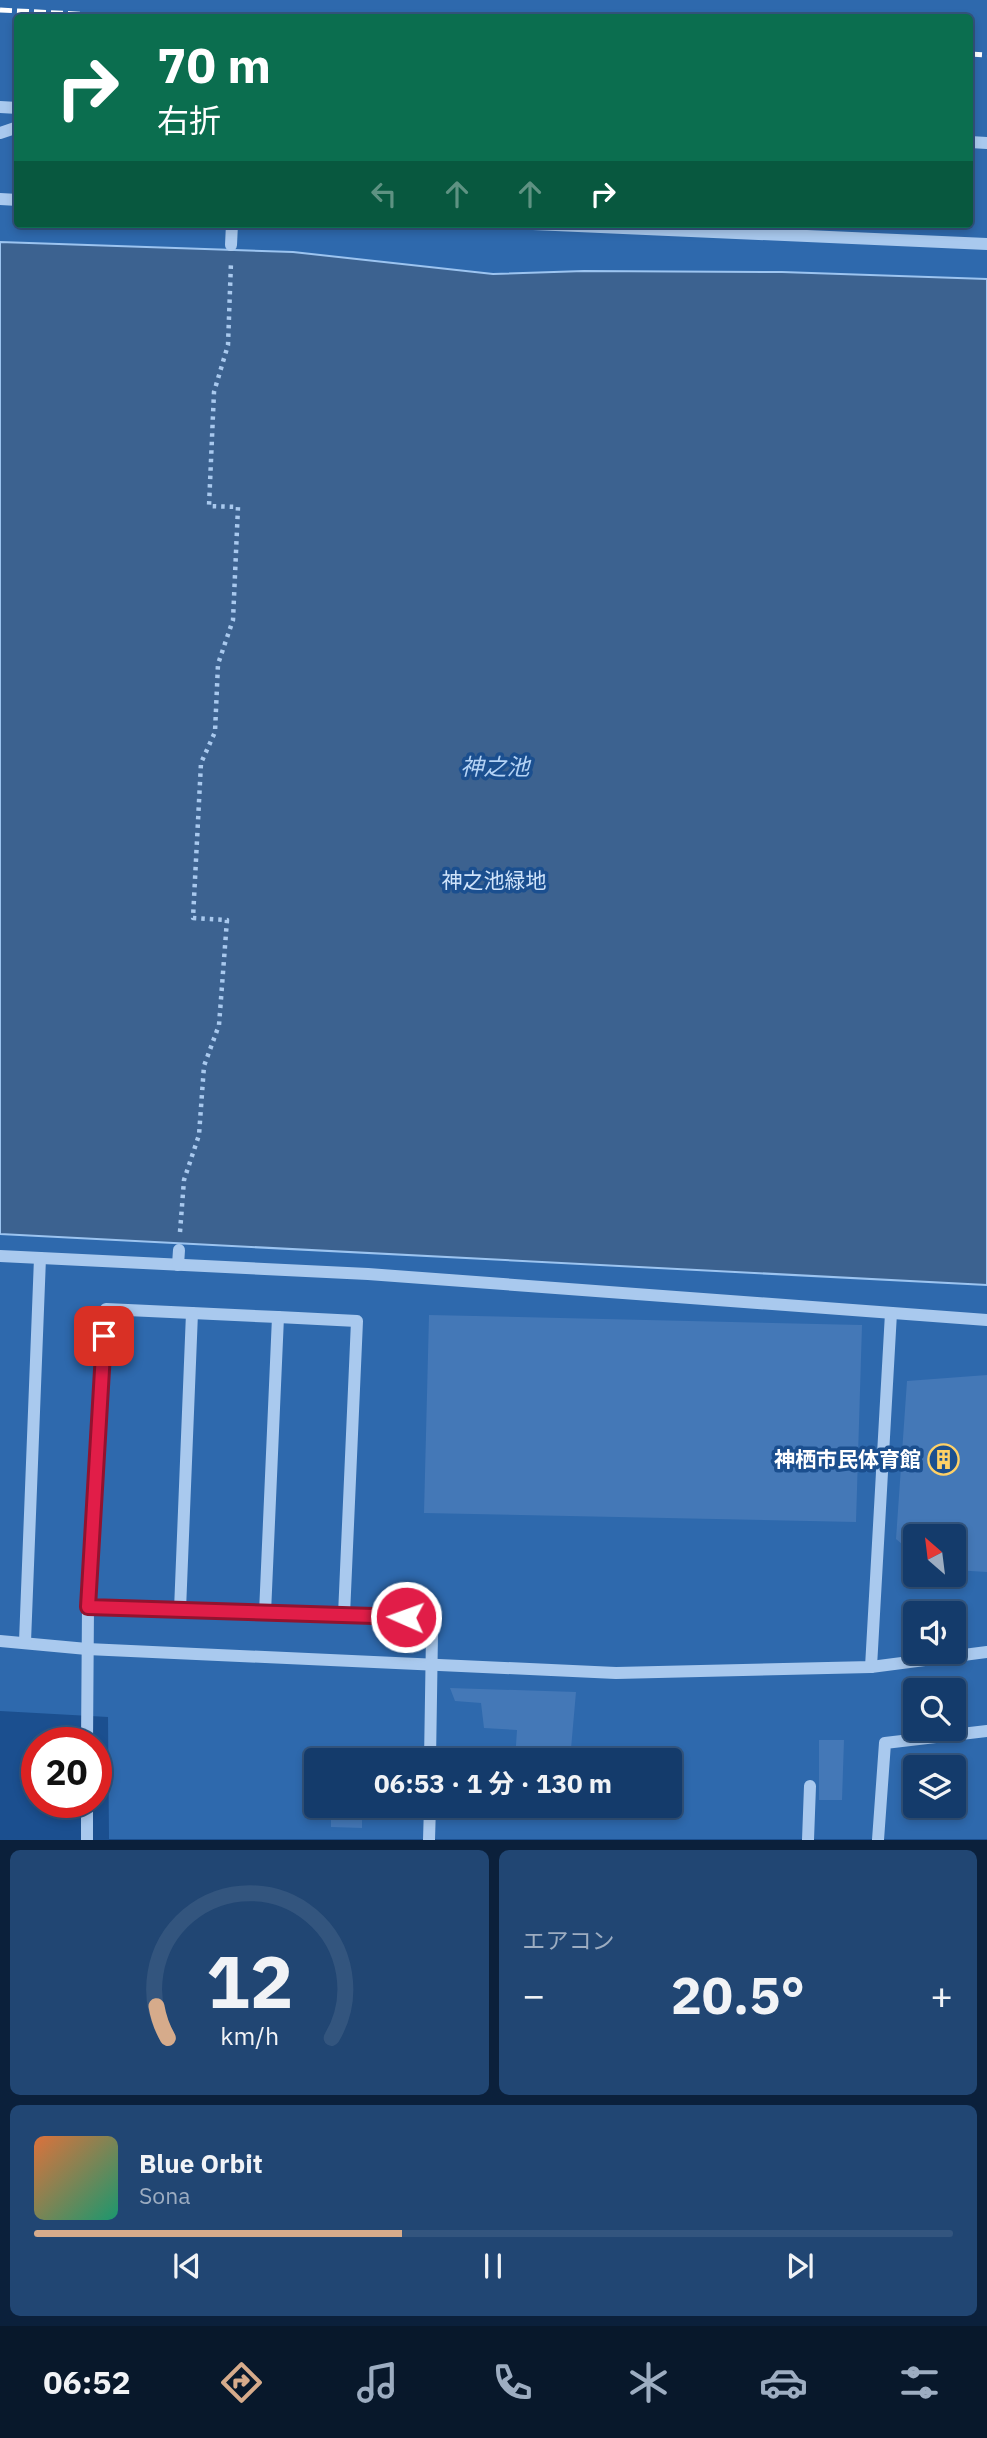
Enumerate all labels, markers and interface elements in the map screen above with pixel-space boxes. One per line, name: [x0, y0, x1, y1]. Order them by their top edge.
text: 70 m: [157, 33, 271, 96]
icon: right: [42, 42, 133, 133]
text: 右折: [157, 99, 221, 141]
icon: left: [365, 175, 403, 213]
icon: ahead: [438, 175, 476, 213]
icon: ahead: [511, 175, 549, 213]
icon: right: [584, 175, 622, 213]
water label: 神之池: [461, 751, 532, 781]
park label: 神之池緑地: [442, 866, 547, 894]
pin: [74, 1306, 134, 1366]
icon: arrive: [85, 1317, 123, 1355]
building icon: 神栖市民体育館: [927, 1442, 961, 1476]
place label: 神栖市民体育館: [774, 1445, 921, 1473]
north arrow: [903, 1524, 966, 1587]
map controls: [903, 1524, 966, 1818]
position arrow: [369, 1580, 443, 1654]
button: sound: [903, 1601, 966, 1664]
button: search: [903, 1678, 966, 1741]
speed limit sign: 20: [21, 1727, 112, 1818]
button: layers: [903, 1755, 966, 1818]
text: 06:53 · 1 分 · 130 m: [374, 1766, 612, 1800]
text: エアコン: [523, 1925, 615, 1955]
text: 12: [206, 1934, 293, 2029]
text: 20.5°: [671, 1961, 805, 2028]
text: −: [523, 1970, 545, 2019]
text: +: [930, 1970, 953, 2019]
text: km/h: [220, 2019, 279, 2052]
text: Blue Orbit: [139, 2146, 263, 2180]
text: Sona: [139, 2180, 191, 2210]
icon: previous: [168, 2247, 206, 2285]
icon: pause: [474, 2247, 512, 2285]
icon: next: [781, 2247, 819, 2285]
icon: directions: [217, 2358, 266, 2407]
icon: music: [353, 2358, 402, 2407]
icon: phone: [488, 2358, 537, 2407]
icon: climate: [624, 2358, 673, 2407]
icon: car: [759, 2358, 808, 2407]
icon: filters: [895, 2358, 944, 2407]
text: 06:52: [43, 2361, 131, 2403]

